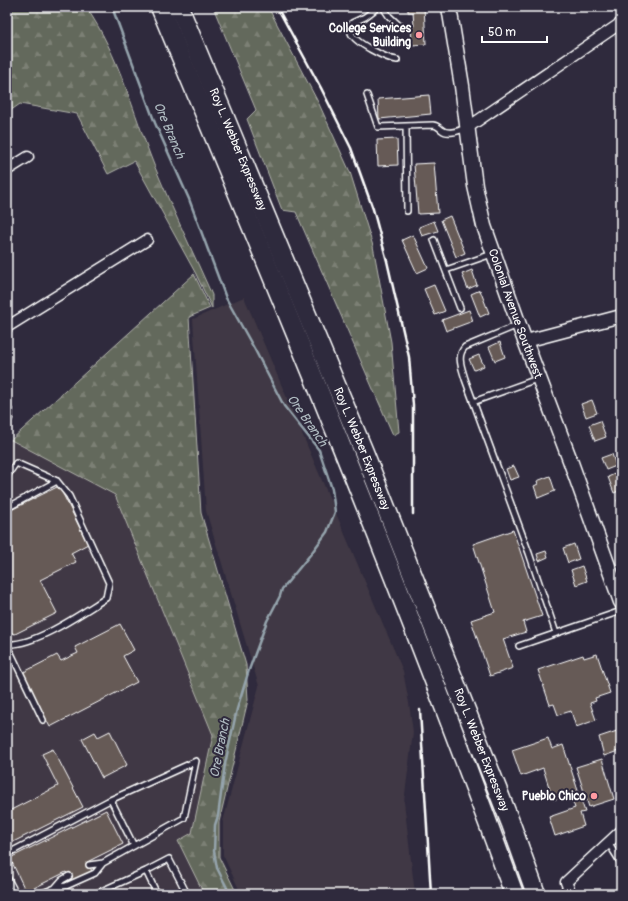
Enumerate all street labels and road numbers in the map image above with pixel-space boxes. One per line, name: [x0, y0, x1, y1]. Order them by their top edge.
street label: Roy L. Webber Expressway: [206, 86, 270, 213]
street label: Colonial Avenue Southwest: [485, 247, 546, 381]
street label: Roy L. Webber Expressway: [330, 385, 393, 512]
street label: Roy L. Webber Expressway: [450, 686, 512, 813]

